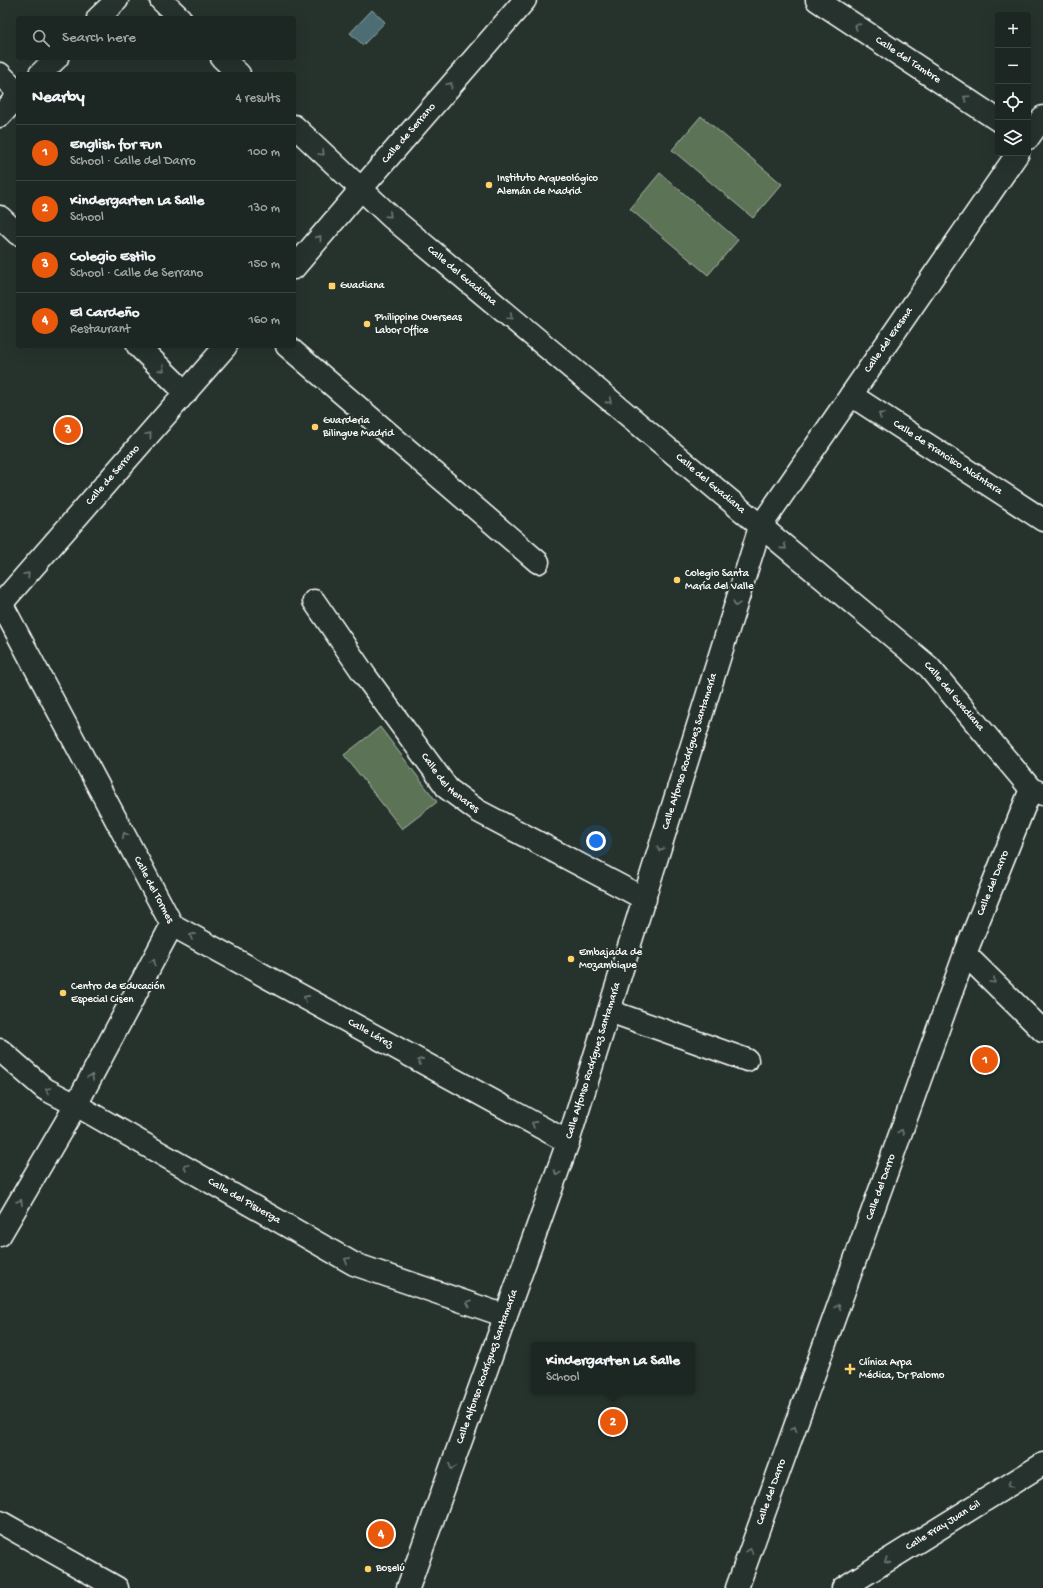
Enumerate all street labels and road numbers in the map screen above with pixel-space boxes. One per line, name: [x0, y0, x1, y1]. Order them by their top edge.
street label: Calle del Tambre: [873, 34, 943, 86]
street label: Calle de Serrano: [380, 101, 439, 166]
street label: Calle del Guadiana: [424, 244, 499, 309]
street label: Calle del Eresma: [862, 304, 916, 375]
street label: Calle de Francisco Alcántara: [891, 418, 1005, 498]
street label: Calle de Serrano: [84, 443, 143, 508]
street label: Calle del Guadiana: [673, 451, 748, 517]
street label: Calle del Guadiana: [921, 659, 987, 735]
street label: Calle Alfonso Rodríguez Santamaría: [660, 671, 720, 831]
street label: Calle del Henares: [418, 751, 482, 816]
street label: Calle del Darro: [975, 849, 1012, 918]
street label: Calle del Tormes: [131, 854, 176, 926]
street label: Calle Alfonso Rodríguez Santamaría: [563, 980, 624, 1140]
street label: Calle Lérez: [346, 1016, 396, 1051]
street label: Calle del Darro: [864, 1152, 899, 1222]
street label: Calle del Pisuerga: [205, 1176, 283, 1227]
street label: Calle Alfonso Rodríguez Santamaría: [454, 1287, 521, 1446]
street label: Calle del Darro: [754, 1457, 789, 1527]
street label: Calle Fray Juan Gil: [904, 1498, 983, 1553]

